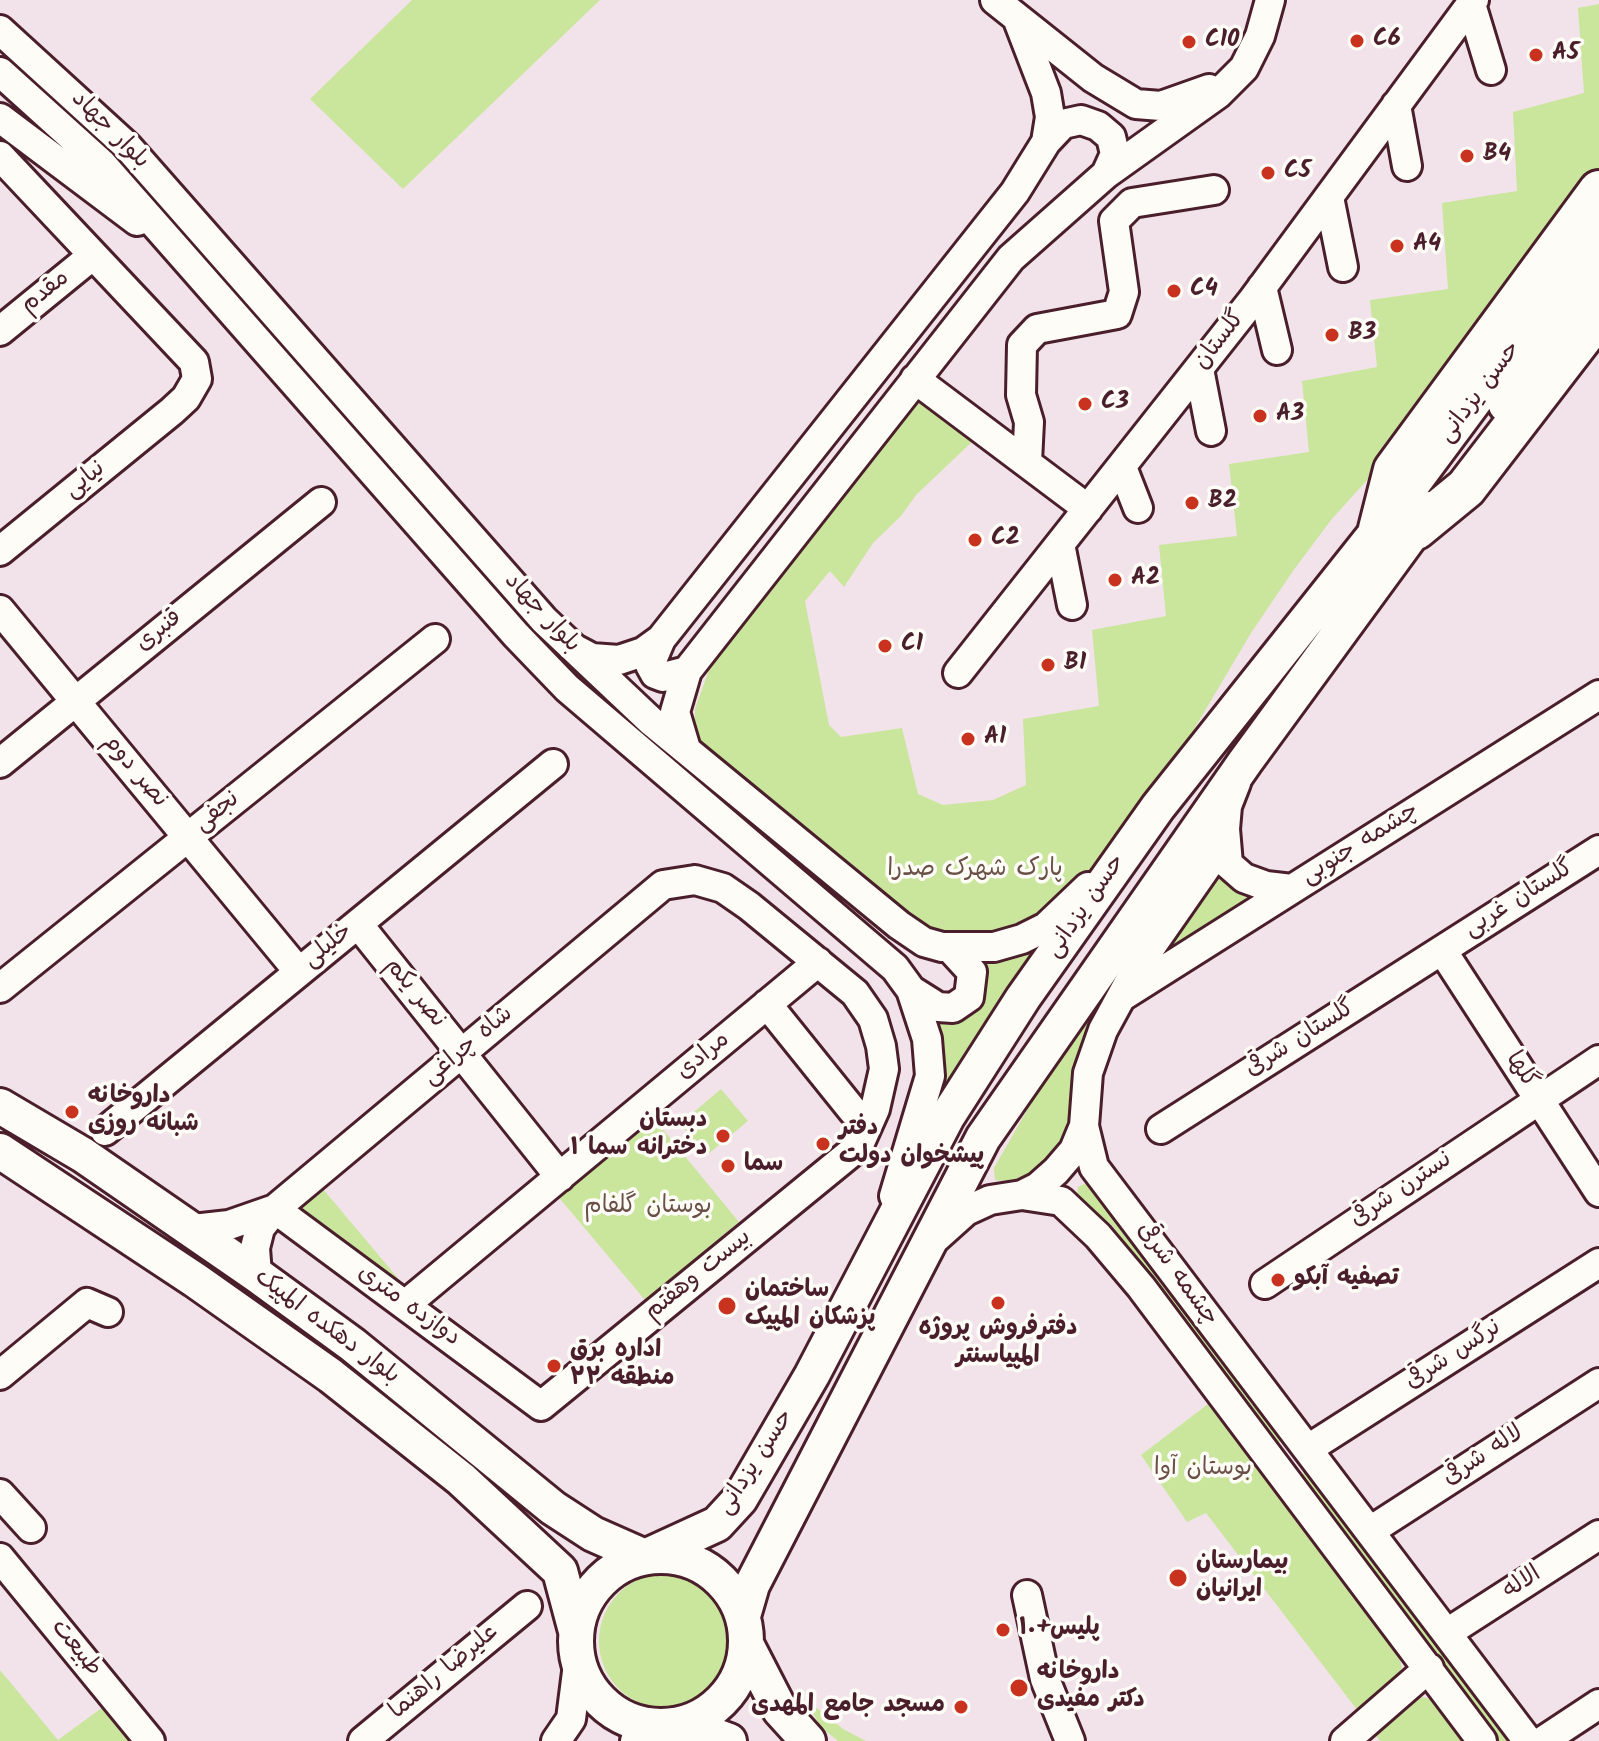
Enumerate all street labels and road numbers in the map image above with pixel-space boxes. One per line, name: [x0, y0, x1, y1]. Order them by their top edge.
street label: بلوار جهاد: [64, 86, 154, 176]
street label: مقدم: [16, 265, 76, 321]
street label: گلستان: [1189, 306, 1253, 376]
street label: حسن یزدانی: [1433, 336, 1529, 450]
street label: نیایی: [60, 456, 112, 506]
street label: بلوار جهاد: [497, 568, 585, 660]
street label: قنبری: [131, 605, 189, 659]
street label: نصر دوم: [95, 729, 173, 815]
street label: نجفی: [190, 786, 246, 840]
street label: چشمه جنوبی: [1297, 798, 1425, 892]
street label: حسن یزدانی: [1041, 850, 1133, 964]
street label: گلستان غربی: [1460, 855, 1580, 945]
street label: خلیلی: [298, 918, 360, 976]
street label: نصر یکم: [377, 953, 451, 1035]
street label: گلستان شرقی: [1241, 995, 1361, 1085]
street label: شاه چراغی: [418, 1001, 520, 1093]
street label: مرادی: [672, 1027, 736, 1087]
street label: گلها: [1498, 1047, 1542, 1095]
street label: نسترن شرقی: [1346, 1147, 1458, 1235]
street label: چشمه شرقی: [1129, 1217, 1223, 1333]
street label: بیست وهفتم: [640, 1224, 758, 1328]
street label: دوازده متری: [351, 1260, 465, 1354]
street label: بلوار دهکده المپیک: [248, 1264, 404, 1392]
street label: نرگس شرقی: [1401, 1314, 1507, 1398]
street label: حسن یزدانی: [712, 1405, 802, 1521]
street label: لاله شرقی: [1438, 1420, 1530, 1494]
street label: الاله: [1499, 1561, 1547, 1607]
street label: طبیعت: [43, 1615, 107, 1683]
street label: علیرضا راهنما: [385, 1619, 505, 1727]

